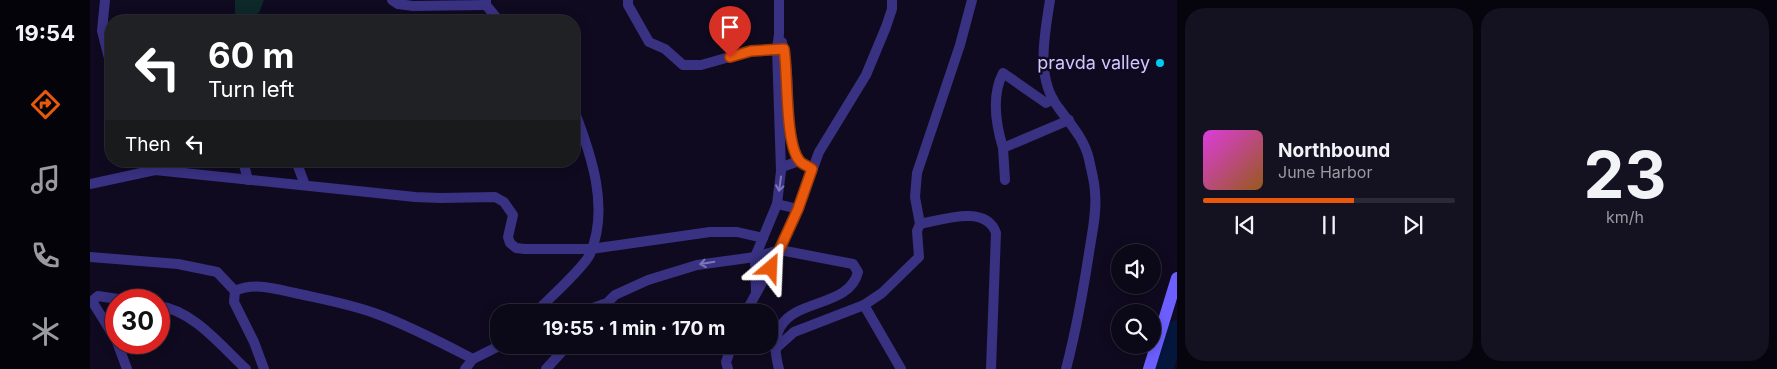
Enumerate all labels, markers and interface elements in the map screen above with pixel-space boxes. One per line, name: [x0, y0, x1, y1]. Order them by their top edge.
pin: [709, 6, 751, 57]
icon: arrive: [716, 13, 744, 41]
text: 19:54: [15, 20, 75, 46]
text: 60 m: [208, 34, 295, 76]
icon: left: [125, 35, 190, 100]
place label: pravda valley: [1037, 52, 1150, 73]
marker: pravda valley: [1154, 57, 1166, 69]
text: Turn left: [208, 76, 294, 102]
icon: directions: [28, 87, 63, 122]
icon: left: [181, 130, 209, 158]
text: Then: [125, 133, 171, 156]
text: 23: [1584, 135, 1666, 214]
text: Northbound: [1278, 139, 1390, 162]
icon: music: [28, 162, 63, 197]
text: June Harbor: [1278, 162, 1372, 182]
one-way arrow: [774, 176, 784, 192]
text: km/h: [1606, 207, 1644, 227]
icon: previous: [1231, 211, 1259, 239]
icon: pause: [1315, 211, 1343, 239]
icon: next: [1399, 211, 1427, 239]
icon: phone: [28, 238, 63, 273]
position arrow: [744, 241, 796, 293]
map controls: [1111, 244, 1161, 354]
button: sound: [1111, 244, 1161, 294]
one-way arrow: [699, 259, 715, 269]
speed limit sign: 30: [105, 289, 170, 354]
button: search: [1111, 304, 1161, 354]
icon: climate: [28, 314, 63, 349]
text: 19:55 · 1 min · 170 m: [543, 317, 725, 340]

